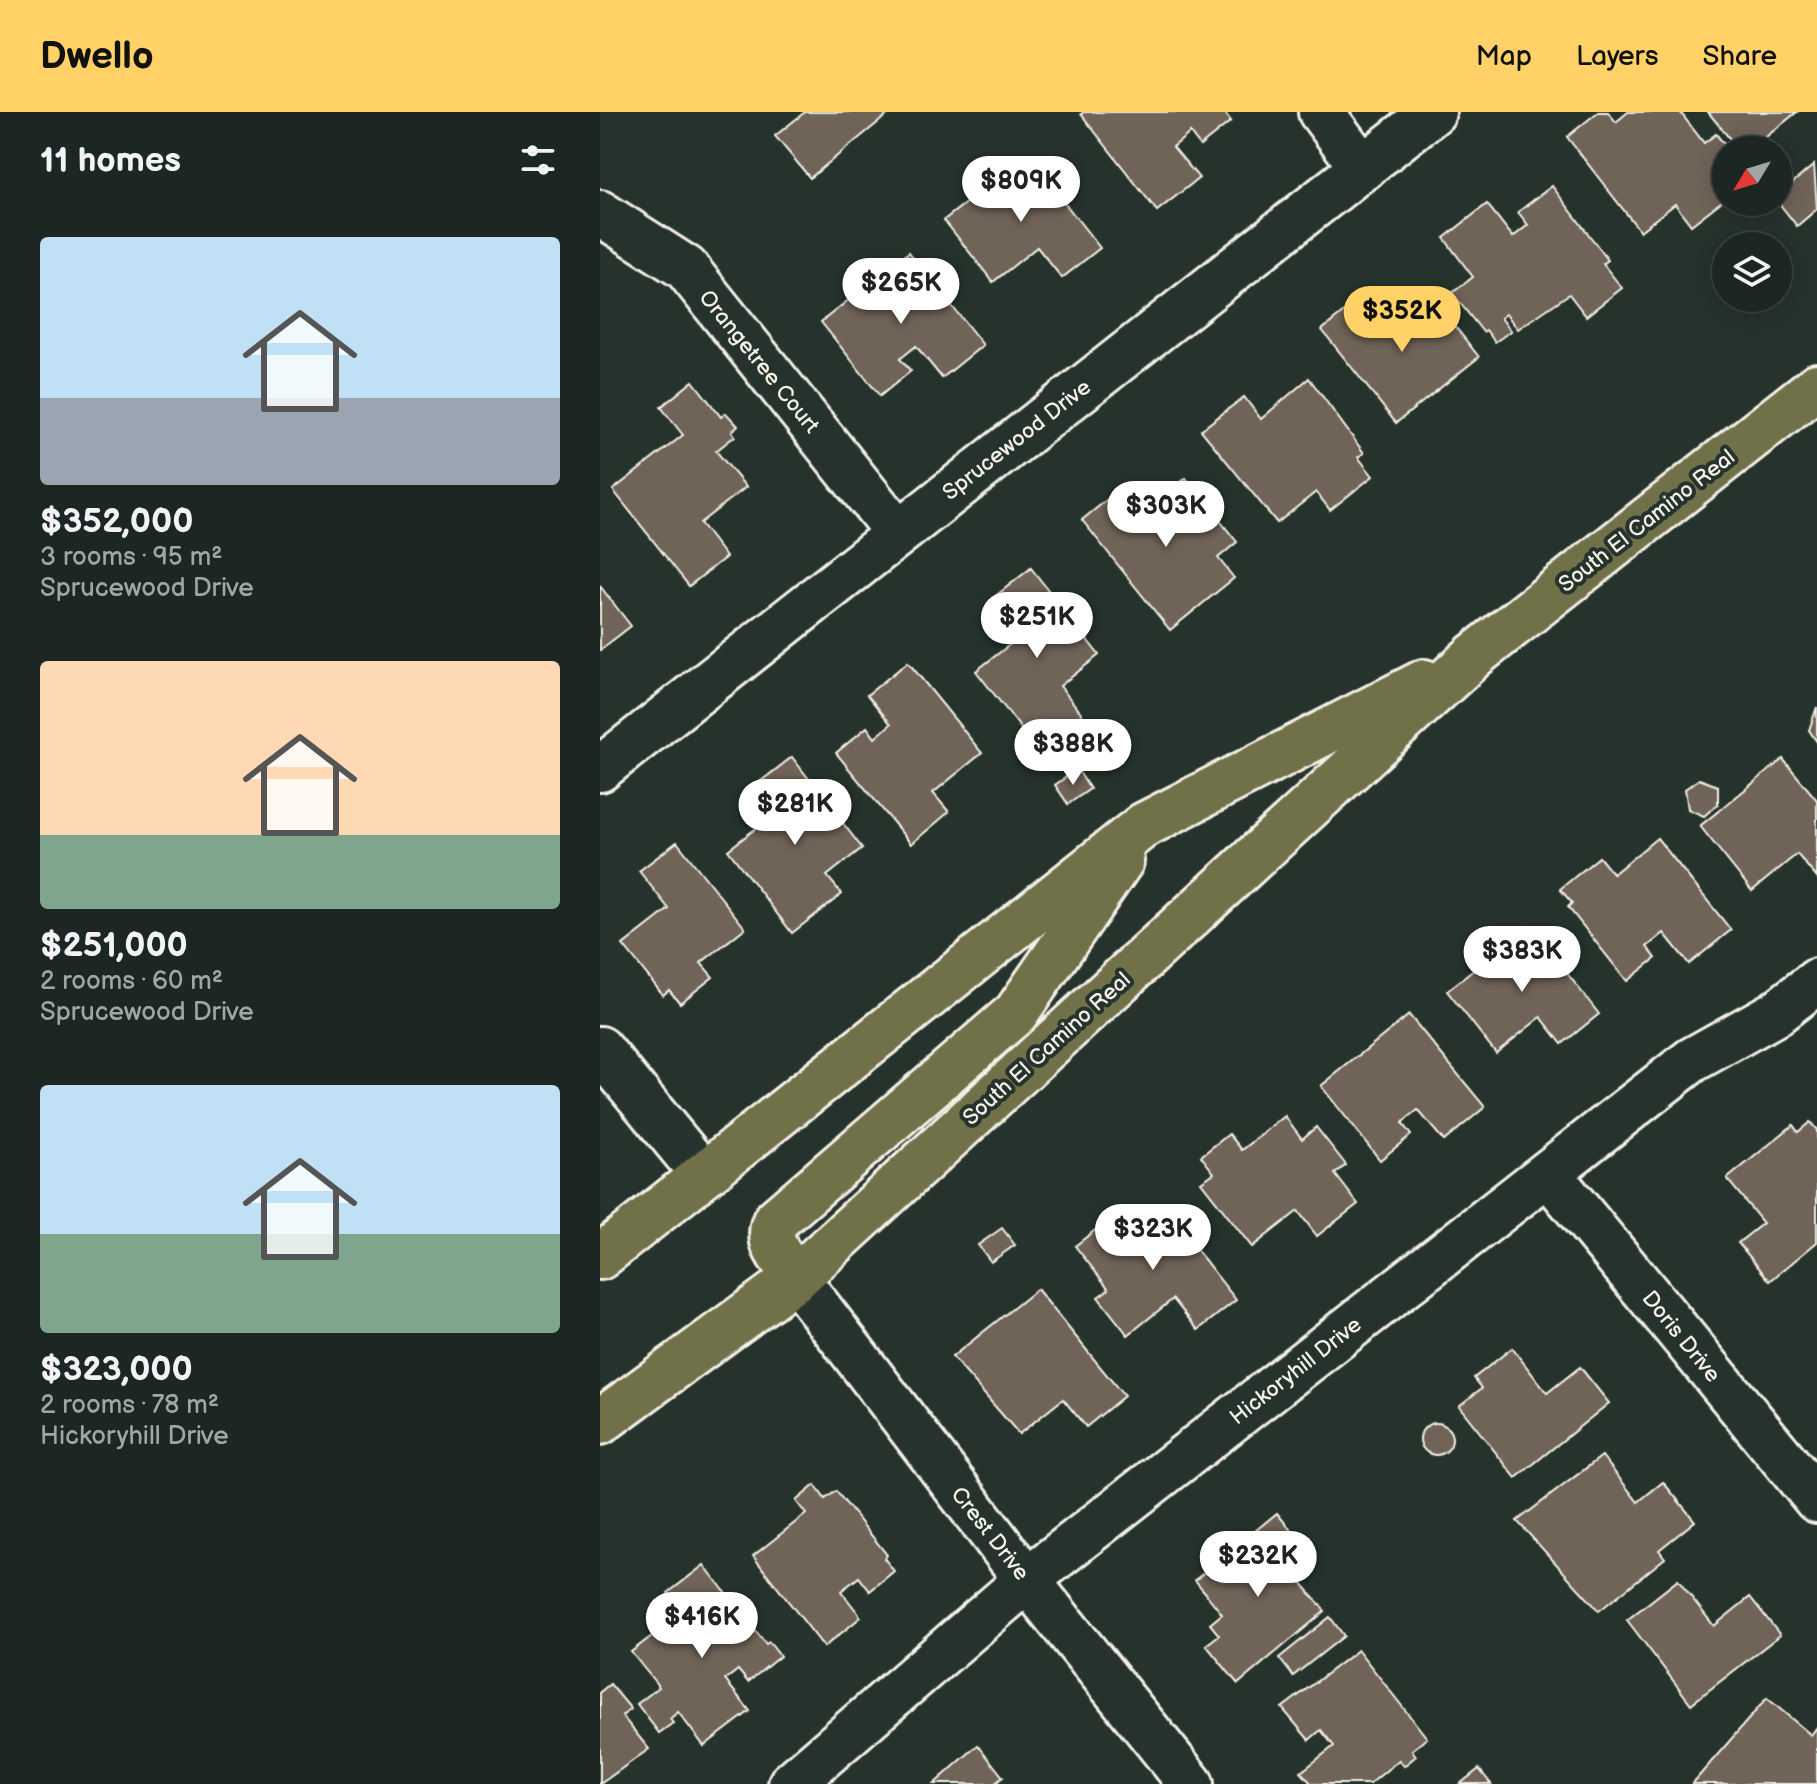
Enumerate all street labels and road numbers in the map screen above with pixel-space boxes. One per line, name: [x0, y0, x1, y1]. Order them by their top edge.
street label: Orangetree Court: [693, 285, 825, 439]
street label: Sprucewood Drive: [937, 374, 1097, 507]
street label: South El Camino Real: [1553, 444, 1740, 598]
street label: South El Camino Real: [958, 967, 1136, 1132]
street label: Doris Drive: [1636, 1286, 1726, 1388]
street label: Hickoryhill Drive: [1225, 1311, 1367, 1431]
street label: Crest Drive: [945, 1482, 1035, 1586]

